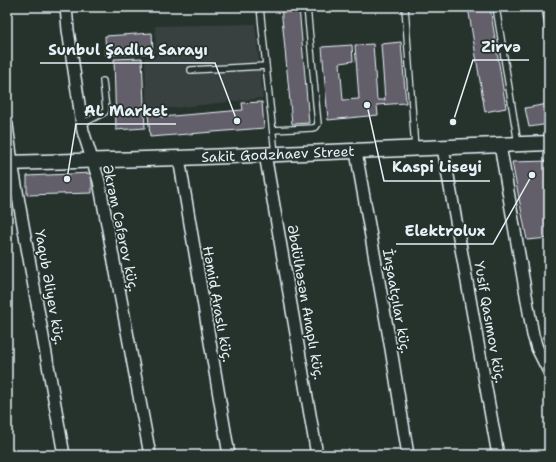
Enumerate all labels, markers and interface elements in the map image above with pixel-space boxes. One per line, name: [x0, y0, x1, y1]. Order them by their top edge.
callout: Zirvə: [473, 33, 529, 60]
callout: Sunbul Şadlıq Sarayı: [40, 36, 215, 63]
text: Zirvə: [481, 37, 521, 57]
text: Sunbul Şadlıq Sarayı: [48, 40, 208, 60]
callout: AL Market: [76, 97, 176, 124]
text: AL Market: [84, 101, 168, 121]
street label: Sakit Godzhaev Street: [201, 142, 355, 166]
callout: Kaspi Liseyi: [384, 154, 490, 181]
text: Kaspi Liseyi: [392, 157, 482, 177]
street label: Əkrəm Cəfərov küç.: [99, 163, 143, 293]
callout: Elektrolux: [396, 217, 493, 244]
text: Elektrolux: [405, 221, 486, 241]
street label: Əbdülhəsən Anaplı küç.: [283, 223, 329, 381]
street label: Yaqub Əliyev küç.: [31, 228, 69, 346]
street label: Həmid Araslı küç.: [199, 245, 237, 363]
street label: İnşaatçılar küç.: [379, 247, 415, 355]
street label: Yusif Qasımov küç.: [470, 260, 510, 384]

